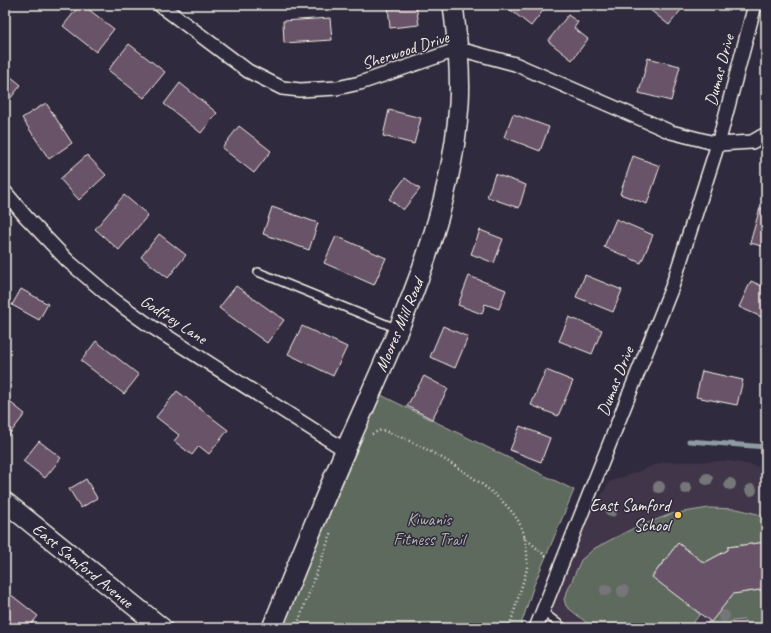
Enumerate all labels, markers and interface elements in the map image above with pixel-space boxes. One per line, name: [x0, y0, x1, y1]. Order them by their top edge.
street label: Sherwood Drive: [359, 26, 453, 74]
street label: Dumas Drive: [700, 31, 739, 108]
street label: Moores Mill Road: [370, 272, 430, 375]
street label: Godfrey Lane: [137, 290, 212, 349]
street label: Dumas Drive: [592, 342, 639, 419]
place label: East Samford School: [590, 495, 673, 536]
park label: Kiwanis Fitness Trail: [393, 509, 468, 550]
marker: East Samford School: [673, 510, 683, 520]
street label: East Samford Avenue: [28, 518, 138, 613]

